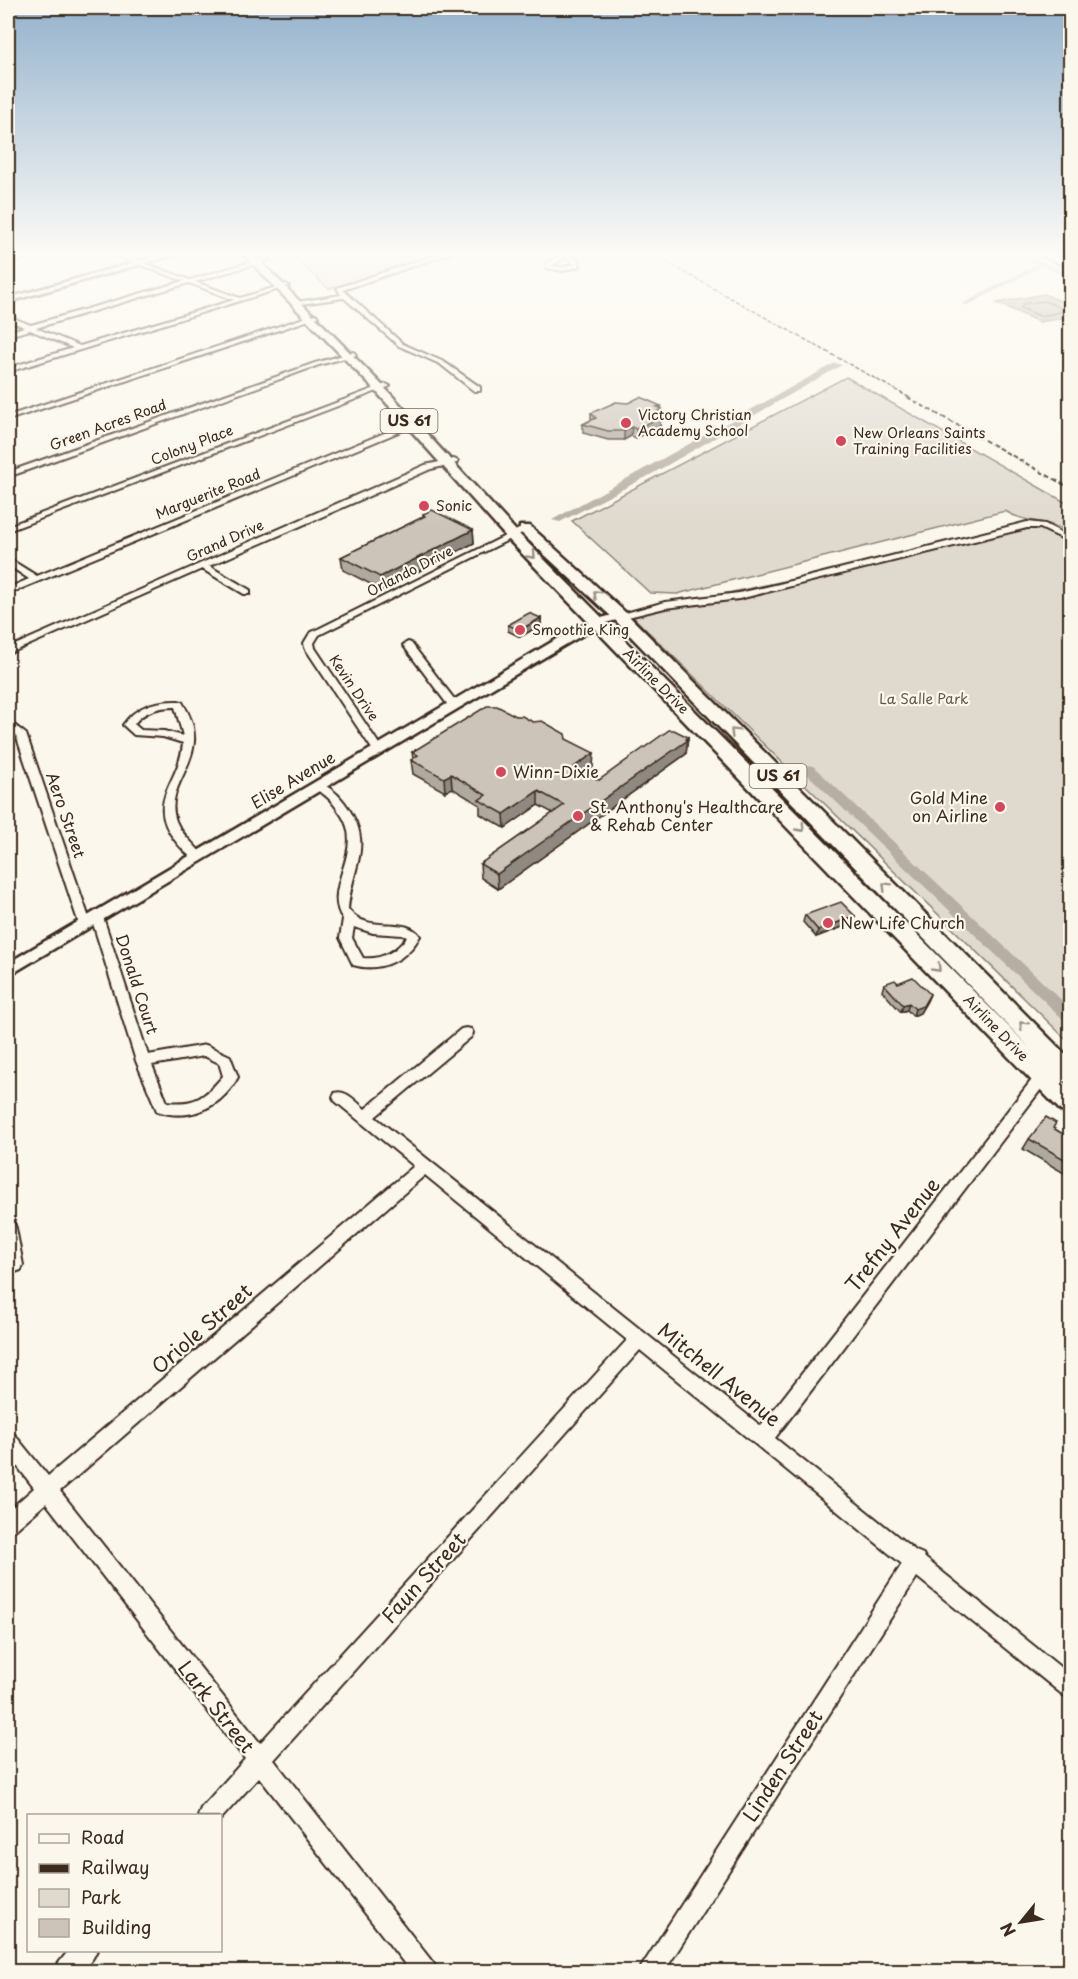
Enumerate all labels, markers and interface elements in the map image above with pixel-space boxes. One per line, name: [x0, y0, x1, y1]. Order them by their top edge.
street label: Green Acres Road: [46, 394, 169, 455]
place label: Victory Christian Academy School: [638, 404, 752, 441]
road number: US 61: [380, 409, 438, 433]
marker: Victory Christian Academy School: [619, 416, 633, 430]
street label: Colony Place: [148, 419, 236, 470]
place label: New Orleans Saints Training Facilities: [853, 422, 986, 459]
marker: New Orleans Saints Training Facilities: [834, 434, 848, 448]
street label: Marguerite Road: [152, 463, 263, 524]
place label: Sonic: [436, 495, 472, 516]
marker: Sonic: [417, 499, 431, 513]
street label: Grand Drive: [183, 514, 267, 567]
street label: Orlando Drive: [363, 540, 457, 601]
one-way arrow: [524, 547, 535, 558]
one-way arrow: [593, 590, 603, 601]
place label: Smoothie King: [532, 619, 629, 640]
marker: Smoothie King: [513, 623, 527, 637]
street label: Airline Drive: [619, 643, 694, 718]
street label: Kevin Drive: [324, 650, 384, 725]
park label: La Salle Park: [879, 688, 969, 709]
one-way arrow: [730, 729, 741, 739]
street label: Elise Avenue: [246, 744, 339, 814]
place label: Winn-Dixie: [513, 759, 599, 783]
road number: US 61: [750, 764, 806, 788]
marker: Winn-Dixie: [494, 765, 508, 779]
street label: Aero Street: [41, 769, 93, 861]
place label: Gold Mine on Airline: [910, 785, 988, 827]
place label: St. Anthony's Healthcare & Rehab Center: [590, 794, 783, 836]
marker: Gold Mine on Airline: [993, 800, 1007, 814]
marker: St. Anthony's Healthcare & Rehab Center: [571, 809, 585, 823]
one-way arrow: [794, 822, 805, 832]
one-way arrow: [882, 882, 893, 893]
place label: New Life Church: [840, 910, 965, 934]
marker: New Life Church: [821, 916, 835, 930]
street label: Donald Court: [110, 930, 166, 1037]
one-way arrow: [930, 960, 941, 971]
street label: Airline Drive: [959, 989, 1034, 1066]
one-way arrow: [1019, 1021, 1030, 1032]
street label: Trefny Avenue: [838, 1171, 947, 1298]
street label: Oriole Street: [144, 1276, 258, 1381]
street label: Mitchell Avenue: [652, 1315, 788, 1433]
street label: Faun Street: [374, 1525, 472, 1630]
street label: Lark Street: [171, 1654, 263, 1759]
street label: Linden Street: [735, 1704, 830, 1827]
legend: [27, 1814, 222, 1952]
text: Road: [81, 1823, 125, 1850]
text: Railway: [81, 1853, 149, 1880]
text: Park: [81, 1883, 121, 1910]
north arrow: [991, 1892, 1051, 1952]
text: Building: [81, 1913, 151, 1940]
text: N: [994, 1919, 1021, 1941]

